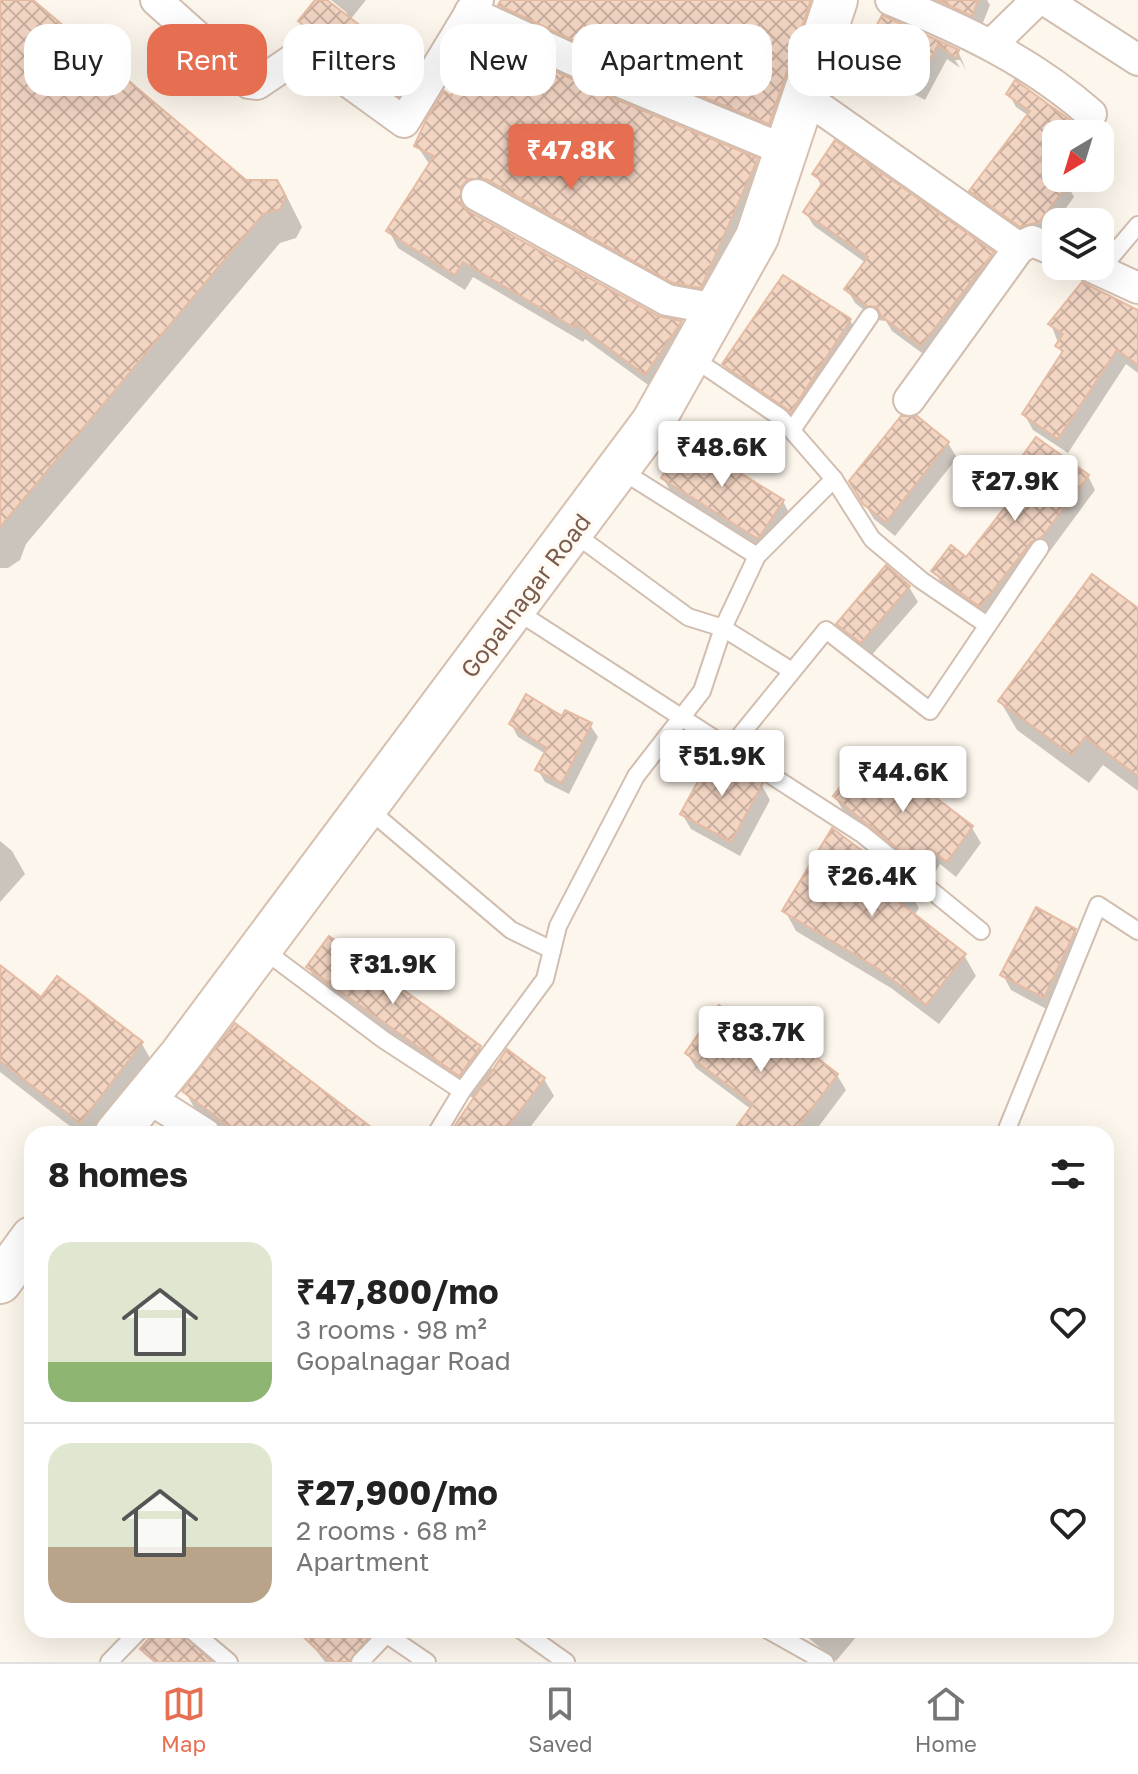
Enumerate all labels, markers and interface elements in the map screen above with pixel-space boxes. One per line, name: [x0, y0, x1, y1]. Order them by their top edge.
chip: Buy: [24, 24, 131, 96]
chip: Rent: [147, 24, 267, 96]
chip: Filters: [283, 24, 424, 96]
chip: New: [440, 24, 556, 96]
chip: Apartment: [572, 24, 772, 96]
chip: House: [788, 24, 930, 96]
north arrow: [1042, 120, 1114, 192]
map controls: [1042, 120, 1114, 280]
pin: ₹47.8K: [506, 124, 636, 192]
text: ₹47.8K: [526, 134, 616, 165]
button: layers: [1042, 208, 1114, 280]
pin: ₹48.6K: [657, 421, 787, 489]
text: ₹48.6K: [676, 431, 768, 462]
pin: ₹27.9K: [950, 455, 1080, 523]
text: ₹27.9K: [971, 465, 1059, 496]
street label: Gopalnagar Road: [454, 507, 596, 683]
pin: ₹51.9K: [657, 730, 787, 798]
text: ₹51.9K: [678, 740, 766, 771]
pin: ₹44.6K: [838, 746, 968, 814]
text: ₹44.6K: [857, 756, 949, 787]
pin: ₹26.4K: [807, 850, 937, 918]
text: ₹26.4K: [827, 860, 917, 891]
pin: ₹31.9K: [328, 938, 458, 1006]
text: ₹31.9K: [349, 948, 437, 979]
pin: ₹83.7K: [696, 1006, 826, 1074]
text: ₹83.7K: [717, 1016, 805, 1047]
icon: filters: [1046, 1152, 1090, 1196]
text: 8 homes: [48, 1154, 188, 1194]
text: ₹47,800/mo: [296, 1271, 499, 1311]
icon: home: [112, 1274, 208, 1370]
icon: heart: [1046, 1300, 1090, 1344]
text: 3 rooms · 98 m²: [296, 1314, 487, 1345]
text: Gopalnagar Road: [296, 1345, 511, 1376]
text: ₹27,900/mo: [296, 1472, 498, 1512]
icon: home: [112, 1475, 208, 1571]
icon: heart: [1046, 1501, 1090, 1545]
text: 2 rooms · 68 m²: [296, 1515, 487, 1546]
text: Apartment: [296, 1546, 429, 1577]
tab: Map: [161, 1682, 206, 1757]
tab: Saved: [528, 1682, 592, 1757]
tab: Home: [915, 1682, 977, 1757]

